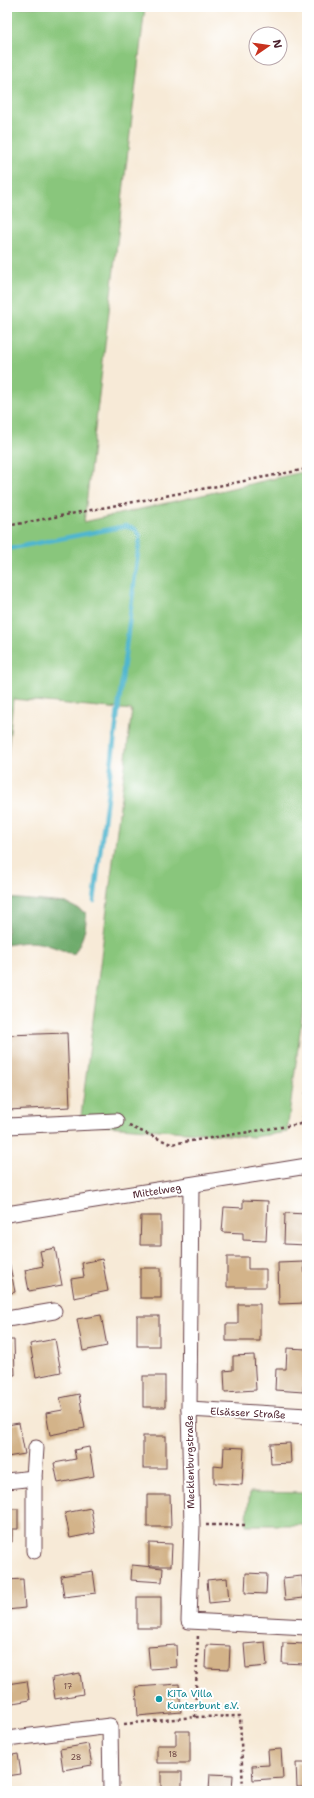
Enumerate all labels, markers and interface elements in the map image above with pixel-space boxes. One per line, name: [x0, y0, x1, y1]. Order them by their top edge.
north arrow: [248, 26, 288, 66]
text: N: [269, 38, 286, 50]
street label: Mittelweg: [132, 1181, 182, 1201]
street label: Elsässer Straße: [210, 1405, 286, 1421]
street label: Mecklenburgstraße: [183, 1415, 197, 1509]
house number: 17: [64, 1681, 73, 1692]
place label: KiTa Villa Kunterbunt e.V.: [167, 1687, 239, 1712]
marker: KiTa Villa Kunterbunt e.V.: [154, 1694, 164, 1704]
house number: 18: [169, 1749, 177, 1760]
house number: 28: [71, 1752, 81, 1763]

